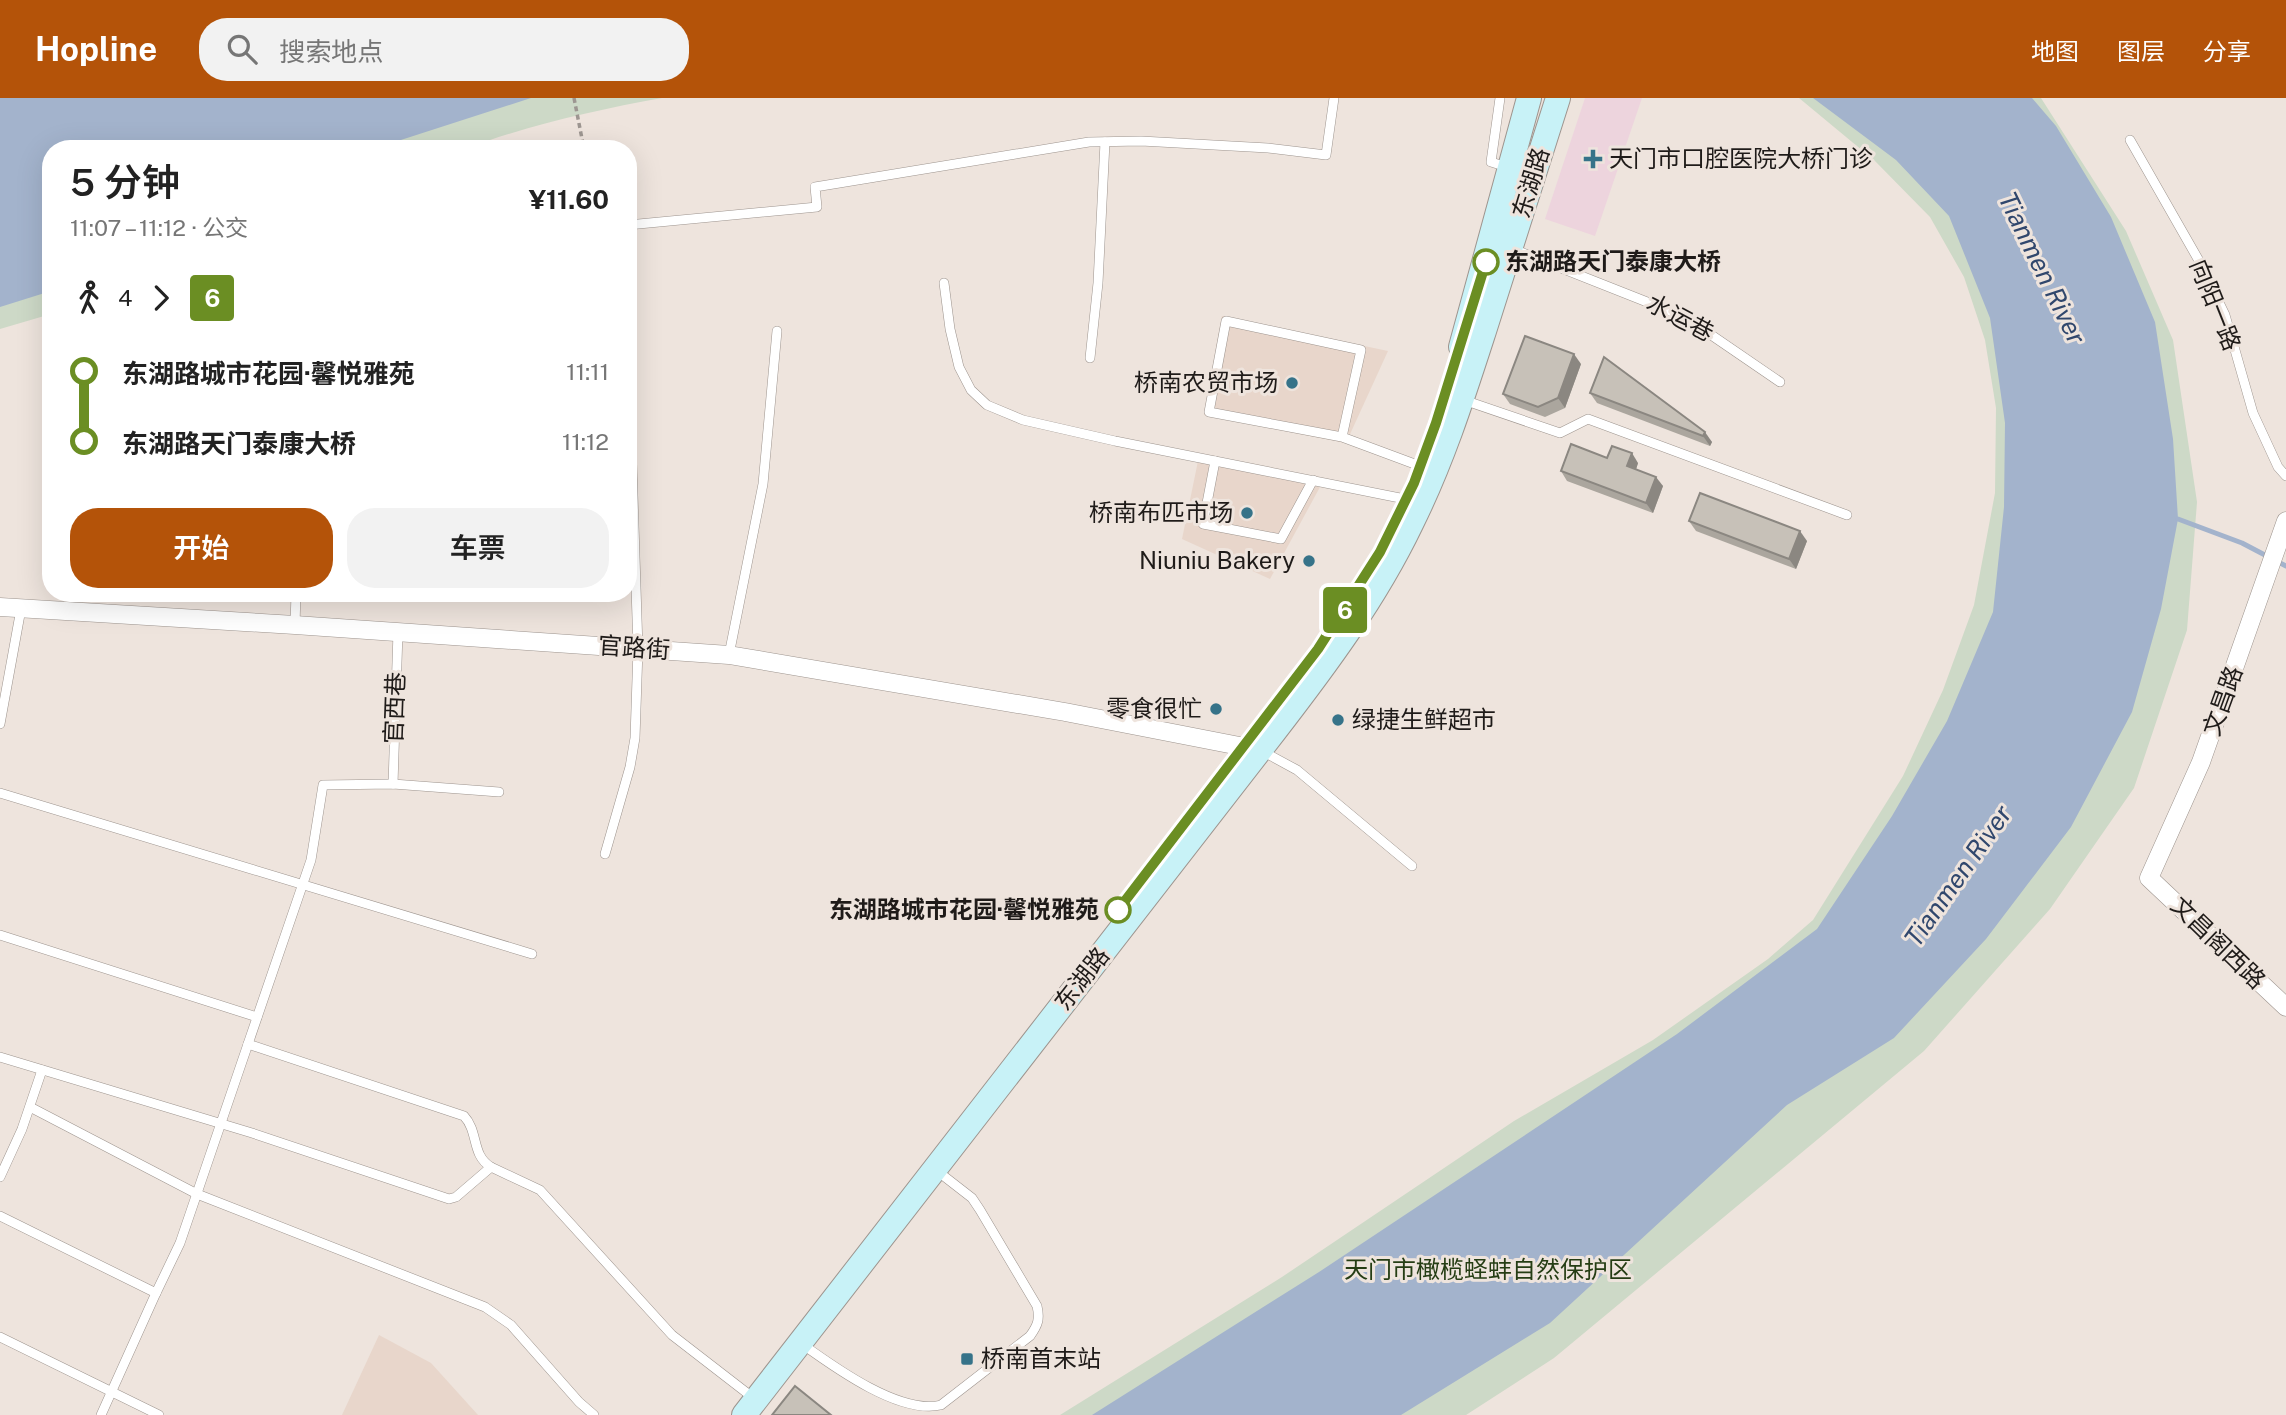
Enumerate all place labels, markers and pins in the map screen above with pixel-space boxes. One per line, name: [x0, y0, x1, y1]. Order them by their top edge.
place label: 天门市口腔医院大桥门诊: [1609, 144, 1873, 172]
marker: 天门市口腔医院大桥门诊: [1583, 149, 1603, 169]
place label: 东湖路天门泰康大桥: [1505, 247, 1721, 275]
marker: 东湖路天门泰康大桥: [1473, 249, 1499, 275]
place label: 桥南农贸市场: [1134, 368, 1278, 396]
marker: 桥南农贸市场: [1284, 375, 1300, 391]
place label: 桥南布匹市场: [1089, 498, 1233, 526]
marker: 桥南布匹市场: [1239, 505, 1255, 521]
place label: Niuniu Bakery: [1139, 546, 1295, 574]
marker: Niuniu Bakery: [1301, 553, 1317, 569]
place label: 零食很忙: [1106, 694, 1202, 722]
marker: 零食很忙: [1208, 701, 1224, 717]
place label: 绿捷生鲜超市: [1352, 705, 1496, 733]
marker: 绿捷生鲜超市: [1330, 712, 1346, 728]
place label: 东湖路城市花园·馨悦雅苑: [829, 895, 1099, 923]
marker: 东湖路城市花园·馨悦雅苑: [1105, 897, 1131, 923]
place label: 桥南首末站: [981, 1344, 1101, 1372]
marker: 桥南首末站: [959, 1351, 975, 1367]

